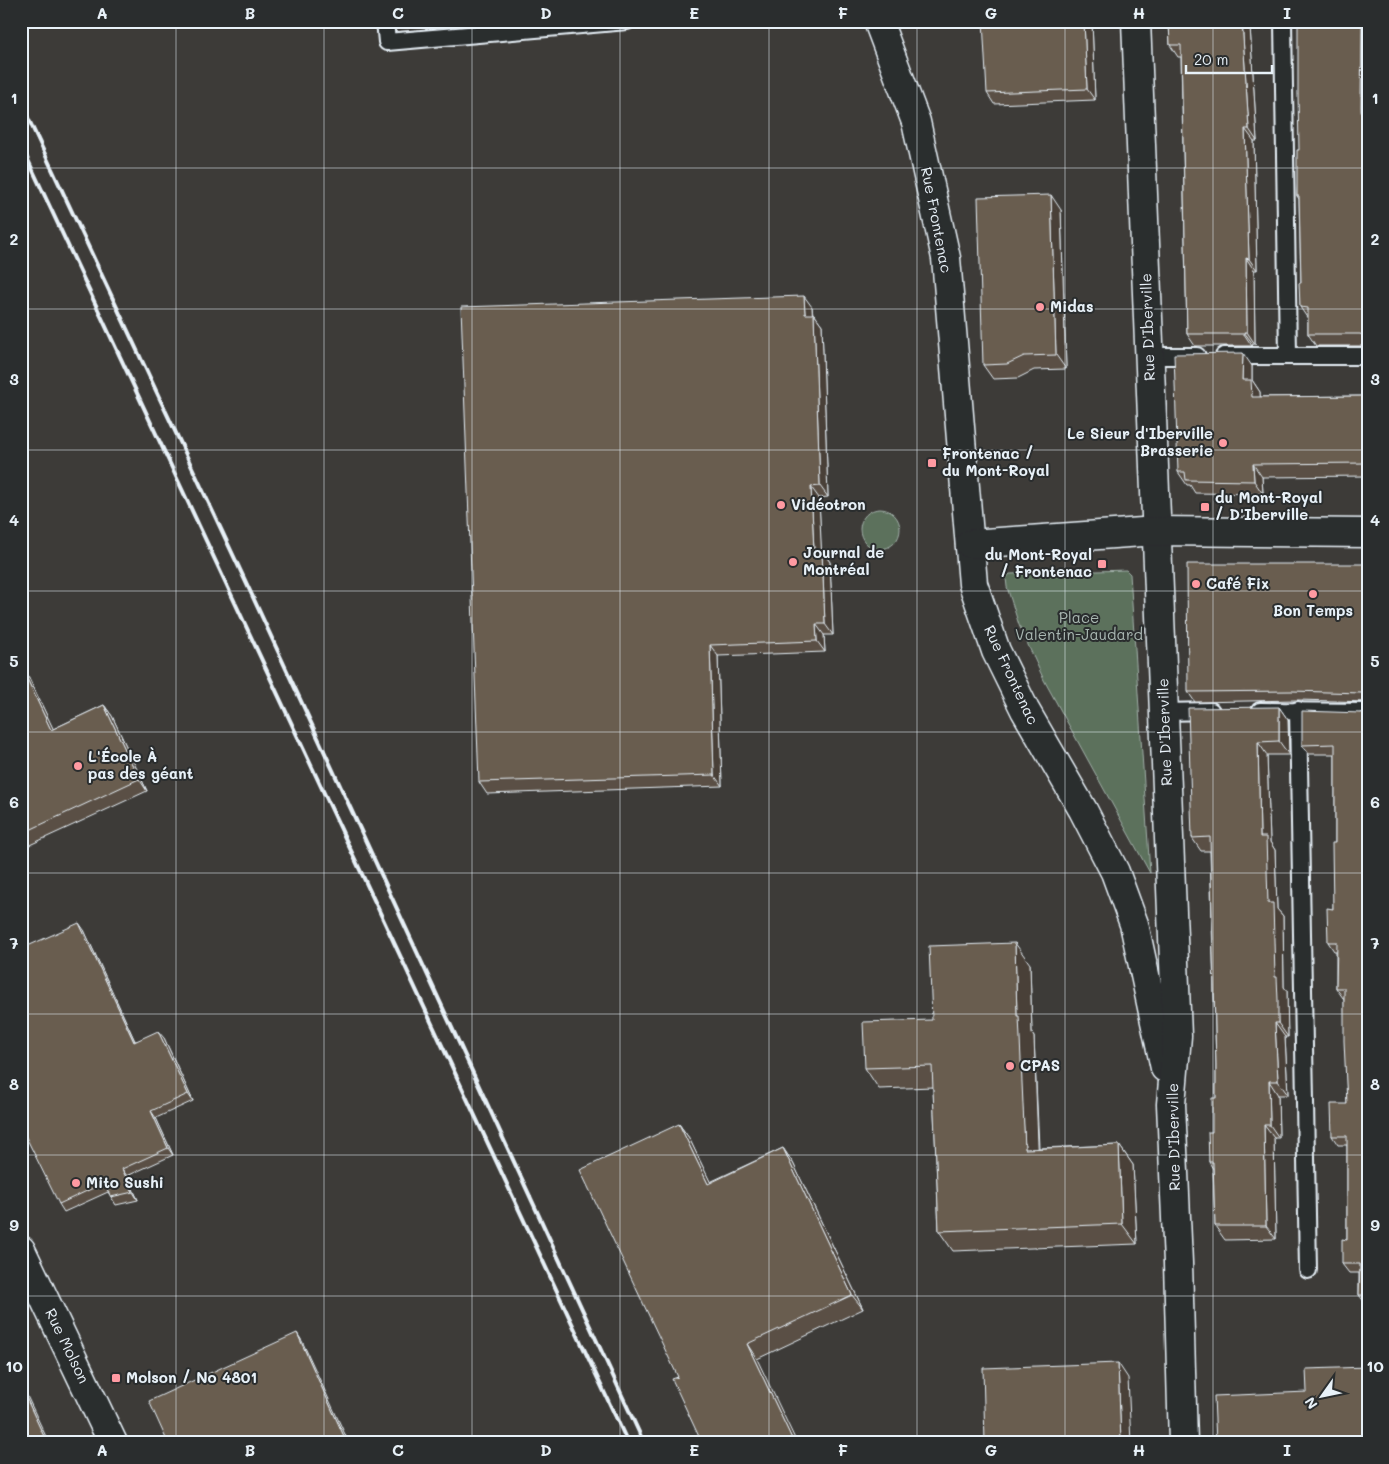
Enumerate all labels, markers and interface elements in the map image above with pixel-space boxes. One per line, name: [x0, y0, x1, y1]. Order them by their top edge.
text: A: [96, 2, 108, 23]
text: B: [245, 2, 255, 23]
text: C: [392, 2, 404, 23]
text: D: [540, 2, 552, 23]
text: E: [689, 2, 699, 23]
text: F: [838, 2, 848, 23]
text: G: [985, 2, 997, 23]
text: H: [1133, 2, 1145, 23]
text: I: [1283, 2, 1291, 23]
scale bar: [1186, 42, 1273, 74]
text: 20 m: [1194, 49, 1228, 69]
text: 1: [10, 87, 18, 108]
text: 1: [1371, 87, 1379, 108]
street label: Rue Frontenac: [917, 165, 957, 275]
text: 2: [10, 228, 19, 249]
text: 2: [1371, 228, 1380, 249]
street label: Rue D'Iberville: [1135, 273, 1159, 381]
place label: Midas: [1050, 296, 1093, 316]
marker: Midas: [1034, 301, 1046, 313]
text: 3: [9, 368, 19, 389]
text: 3: [1370, 368, 1380, 389]
place label: Le Sieur d'Iberville Brasserie: [1067, 423, 1213, 460]
marker: Le Sieur d'Iberville Brasserie: [1217, 437, 1229, 449]
place label: Frontenac / du Mont-Royal: [942, 443, 1049, 480]
marker: Frontenac / du Mont-Royal: [926, 457, 938, 469]
place label: du Mont-Royal / D'Iberville: [1215, 487, 1322, 524]
place label: Vidéotron: [791, 494, 866, 514]
marker: Vidéotron: [775, 499, 787, 511]
marker: du Mont-Royal / D'Iberville: [1199, 501, 1211, 513]
text: 4: [9, 509, 19, 530]
text: 4: [1370, 509, 1380, 530]
place label: Journal de Montréal: [803, 542, 884, 579]
place label: du Mont-Royal / Frontenac: [985, 544, 1092, 581]
marker: Journal de Montréal: [787, 556, 799, 568]
marker: du Mont-Royal / Frontenac: [1096, 558, 1108, 570]
place label: Café Fix: [1206, 573, 1269, 593]
marker: Café Fix: [1190, 578, 1202, 590]
marker: Bon Temps: [1307, 588, 1319, 600]
place label: Bon Temps: [1273, 600, 1353, 620]
park label: Place Valentin-Jaudard: [1015, 607, 1143, 644]
street label: Rue Frontenac: [980, 622, 1044, 728]
text: 5: [9, 650, 19, 671]
text: 5: [1370, 650, 1380, 671]
street label: Rue D'Iberville: [1152, 678, 1176, 786]
place label: L'École À pas des géant: [88, 746, 194, 783]
marker: L'École À pas des géant: [72, 760, 84, 772]
text: 6: [9, 791, 19, 812]
text: 6: [1370, 791, 1380, 812]
text: 7: [10, 932, 19, 953]
text: 7: [1371, 932, 1380, 953]
place label: CPAS: [1020, 1055, 1060, 1075]
marker: CPAS: [1004, 1060, 1016, 1072]
text: 8: [9, 1073, 19, 1094]
text: 8: [1370, 1073, 1380, 1094]
street label: Rue D'Iberville: [1162, 1083, 1184, 1191]
place label: Mito Sushi: [86, 1172, 164, 1192]
marker: Mito Sushi: [70, 1177, 82, 1189]
text: 9: [9, 1214, 19, 1235]
text: 9: [1370, 1214, 1380, 1235]
street label: Rue Molson: [41, 1305, 95, 1386]
text: 10: [5, 1355, 23, 1376]
text: 10: [1366, 1355, 1384, 1376]
place label: Molson / No 4801: [126, 1367, 257, 1387]
marker: Molson / No 4801: [110, 1372, 122, 1384]
north arrow: [1296, 1372, 1346, 1422]
text: N: [1300, 1394, 1322, 1413]
text: A: [96, 1439, 108, 1460]
text: B: [245, 1439, 255, 1460]
text: C: [392, 1439, 404, 1460]
text: D: [540, 1439, 552, 1460]
text: E: [689, 1439, 699, 1460]
text: F: [838, 1439, 848, 1460]
text: G: [985, 1439, 997, 1460]
text: H: [1133, 1439, 1145, 1460]
text: I: [1283, 1439, 1291, 1460]

